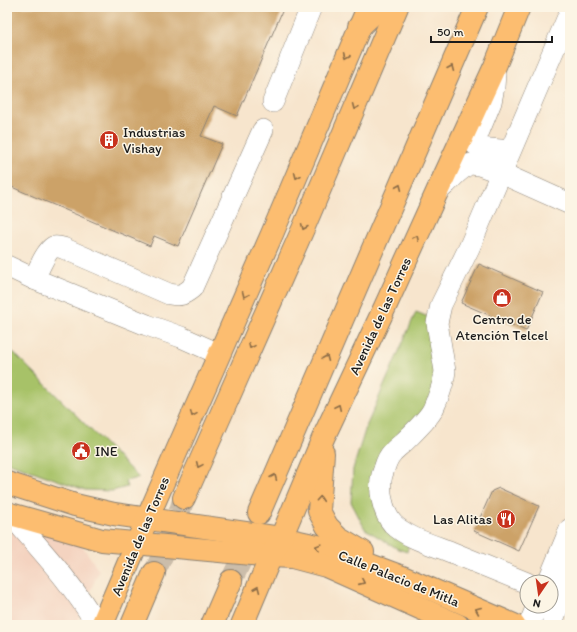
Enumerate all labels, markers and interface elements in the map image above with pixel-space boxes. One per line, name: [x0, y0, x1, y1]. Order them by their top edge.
scale bar: [431, 18, 552, 44]
text: 50 m: [437, 25, 463, 39]
one-way arrow: [344, 52, 352, 59]
one-way arrow: [446, 64, 454, 71]
one-way arrow: [351, 104, 359, 111]
place label: Industrias Vishay: [123, 124, 185, 157]
building icon: Industrias Vishay: [98, 129, 120, 151]
one-way arrow: [293, 172, 301, 179]
one-way arrow: [394, 184, 402, 191]
one-way arrow: [301, 223, 309, 231]
one-way arrow: [412, 234, 420, 241]
street label: Avenida de las Torres: [346, 255, 415, 378]
shop icon: Centro de Atención Telcel: [491, 287, 513, 309]
one-way arrow: [242, 290, 250, 298]
place label: Centro de Atención Telcel: [456, 311, 548, 344]
one-way arrow: [248, 342, 256, 349]
one-way arrow: [321, 354, 329, 361]
one-way arrow: [333, 403, 341, 411]
one-way arrow: [189, 410, 197, 417]
public building icon: INE: [70, 440, 92, 462]
place label: INE: [95, 443, 118, 460]
one-way arrow: [196, 460, 204, 468]
street label: Avenida de las Torres: [108, 474, 173, 598]
one-way arrow: [269, 474, 277, 482]
one-way arrow: [315, 496, 324, 502]
restaurant icon: Las Alitas: [495, 508, 517, 530]
place label: Las Alitas: [433, 511, 492, 528]
one-way arrow: [315, 543, 322, 552]
street label: Calle Palacio de Mitla: [336, 546, 463, 611]
north arrow: [519, 574, 559, 614]
one-way arrow: [357, 577, 365, 585]
one-way arrow: [252, 586, 260, 594]
text: N: [532, 596, 542, 610]
one-way arrow: [475, 606, 482, 614]

